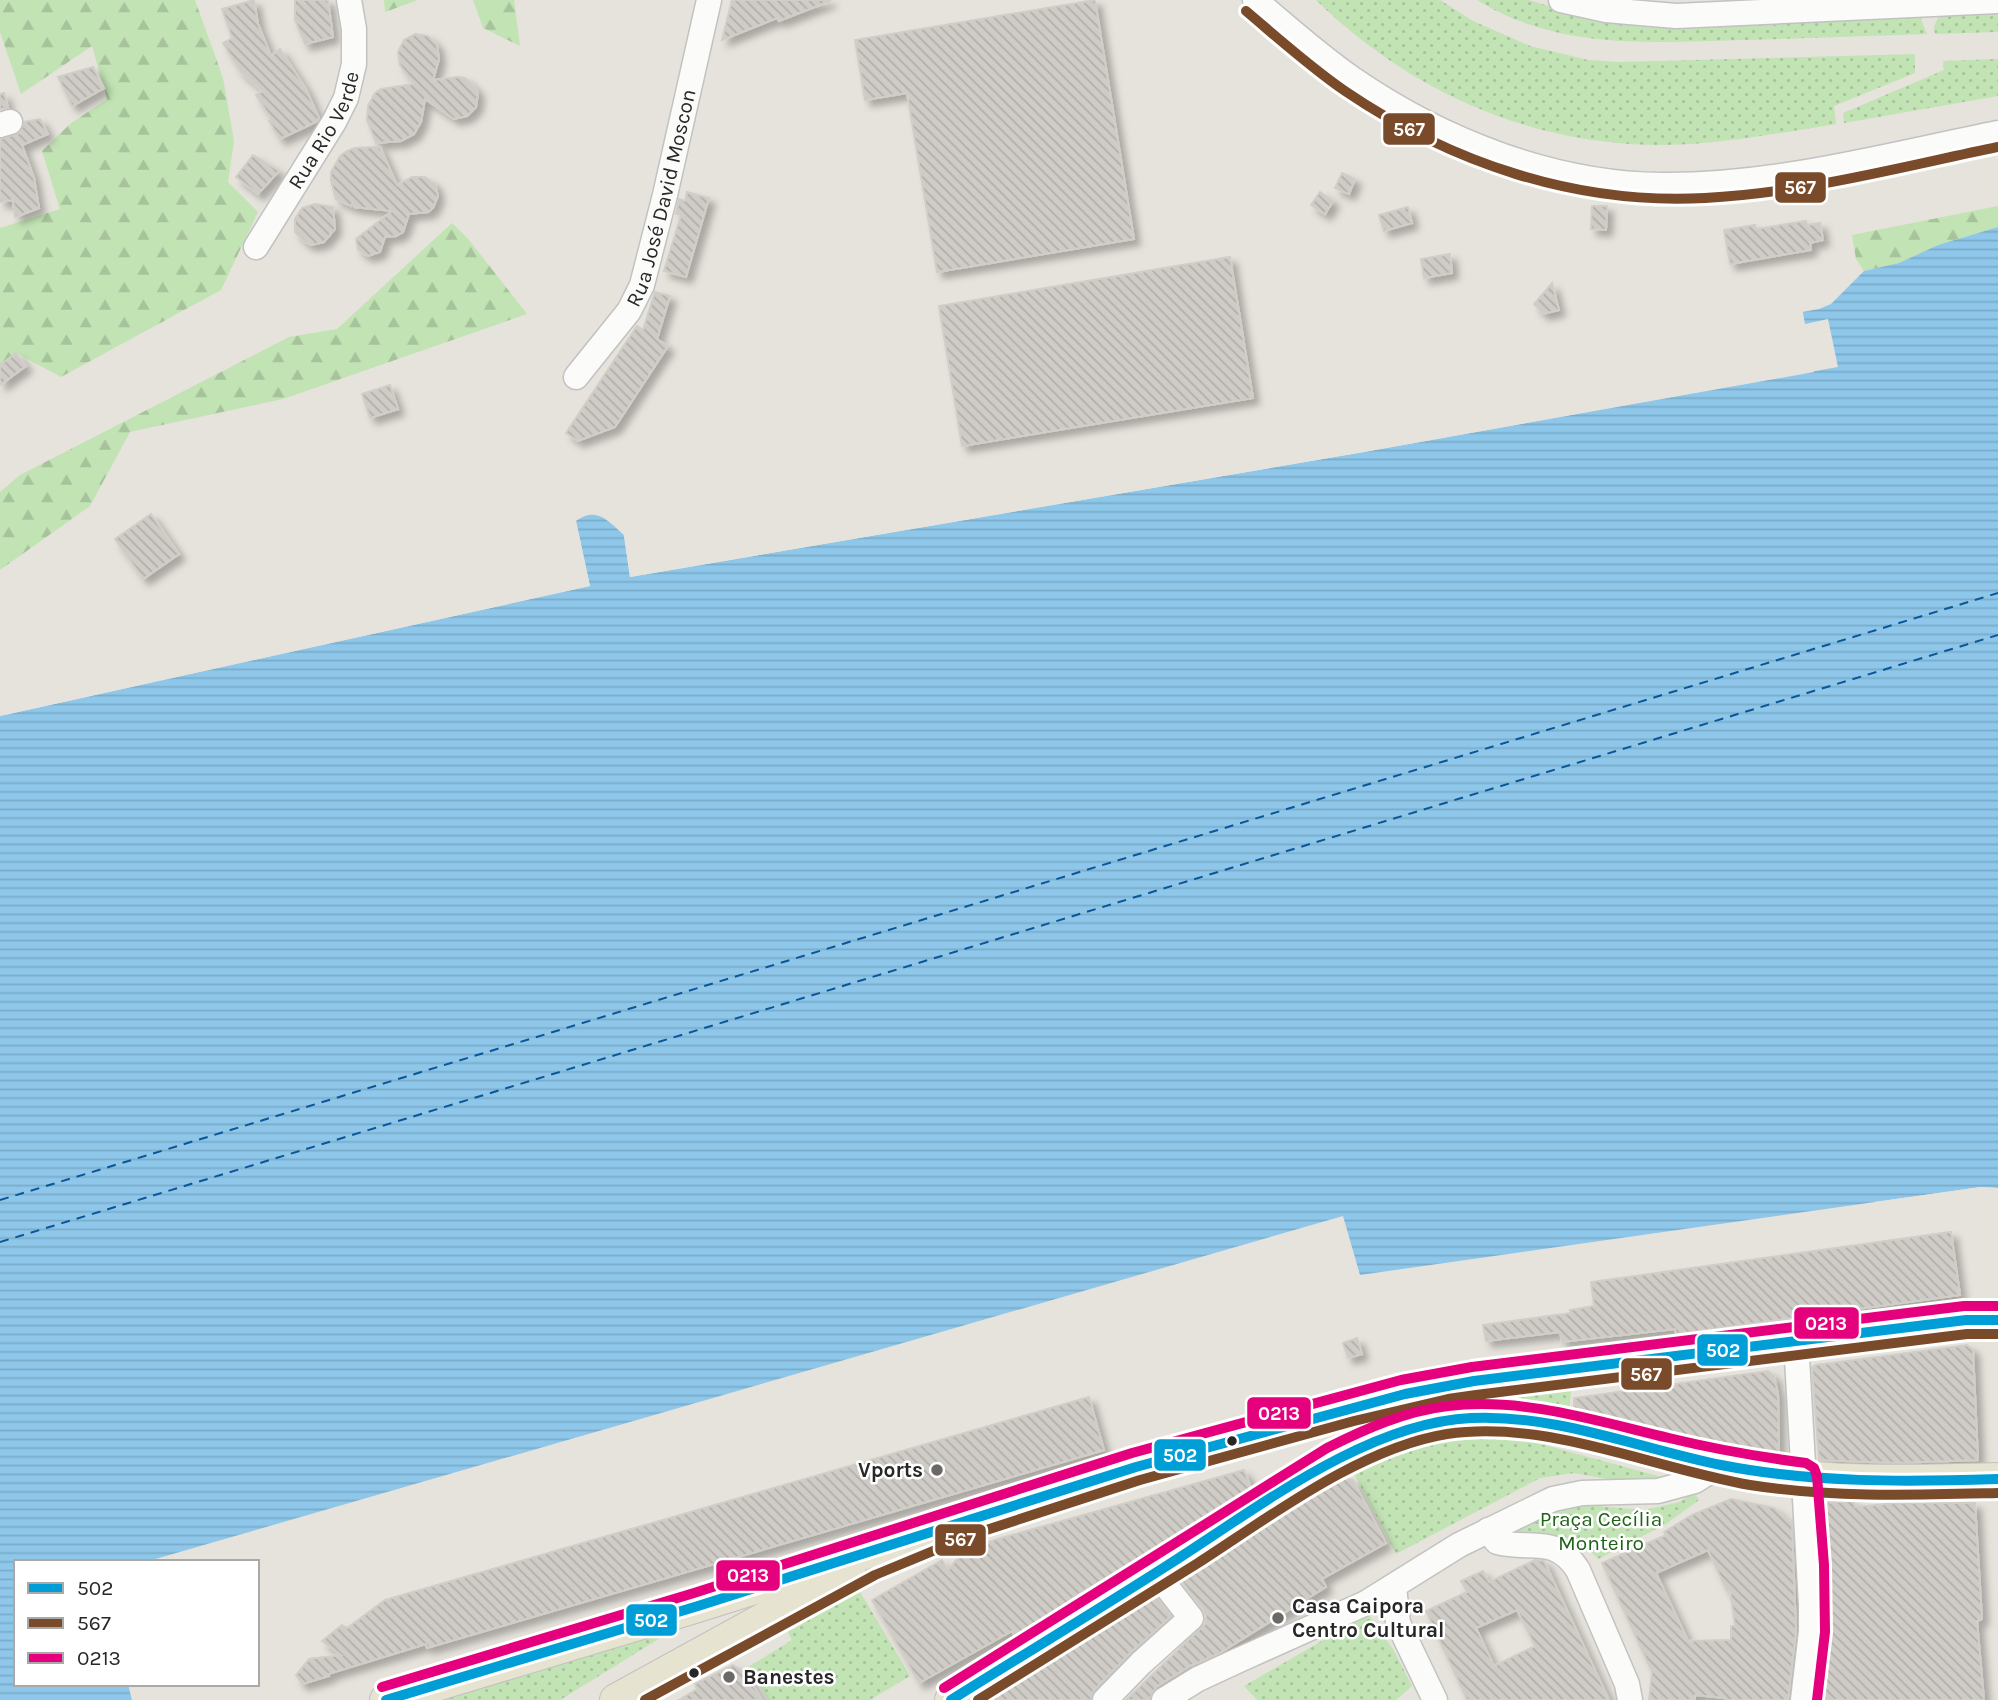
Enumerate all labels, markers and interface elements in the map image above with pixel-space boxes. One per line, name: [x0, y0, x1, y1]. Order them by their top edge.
street label: Rua Rio Verde: [283, 69, 364, 193]
street label: Rua José David Moscon: [621, 87, 701, 311]
line badge: 567: [1382, 112, 1436, 146]
text: 567: [1393, 119, 1426, 141]
line badge: 567: [1774, 171, 1827, 204]
text: 567: [1784, 177, 1817, 199]
line badge: 0213: [1793, 1306, 1860, 1340]
text: 0213: [1805, 1313, 1847, 1335]
line badge: 502: [1696, 1333, 1749, 1367]
text: 502: [1706, 1340, 1740, 1362]
line badge: 567: [1620, 1357, 1673, 1391]
text: 567: [1630, 1364, 1663, 1386]
line badge: 0213: [1246, 1396, 1312, 1430]
text: 0213: [1258, 1403, 1300, 1425]
unlabelled marker: [1225, 1434, 1239, 1448]
line badge: 502: [1153, 1438, 1207, 1472]
text: 502: [1163, 1445, 1197, 1467]
place label: Vports: [858, 1458, 923, 1482]
marker: Vports: [929, 1462, 945, 1478]
park label: Praça Cecília Monteiro: [1540, 1507, 1662, 1555]
line badge: 567: [934, 1523, 987, 1557]
text: 567: [944, 1529, 977, 1551]
line badge: 0213: [715, 1559, 781, 1592]
legend: [14, 1560, 259, 1686]
text: 0213: [727, 1565, 769, 1587]
text: 502: [77, 1576, 114, 1600]
place label: Casa Caipora Centro Cultural: [1292, 1594, 1444, 1642]
line badge: 502: [625, 1603, 678, 1637]
text: 502: [634, 1610, 668, 1632]
marker: Casa Caipora Centro Cultural: [1270, 1610, 1286, 1626]
text: 567: [77, 1611, 111, 1635]
text: 0213: [77, 1646, 121, 1670]
place label: Banestes: [743, 1665, 835, 1689]
unlabelled marker: [687, 1666, 701, 1680]
marker: Banestes: [721, 1669, 737, 1685]

